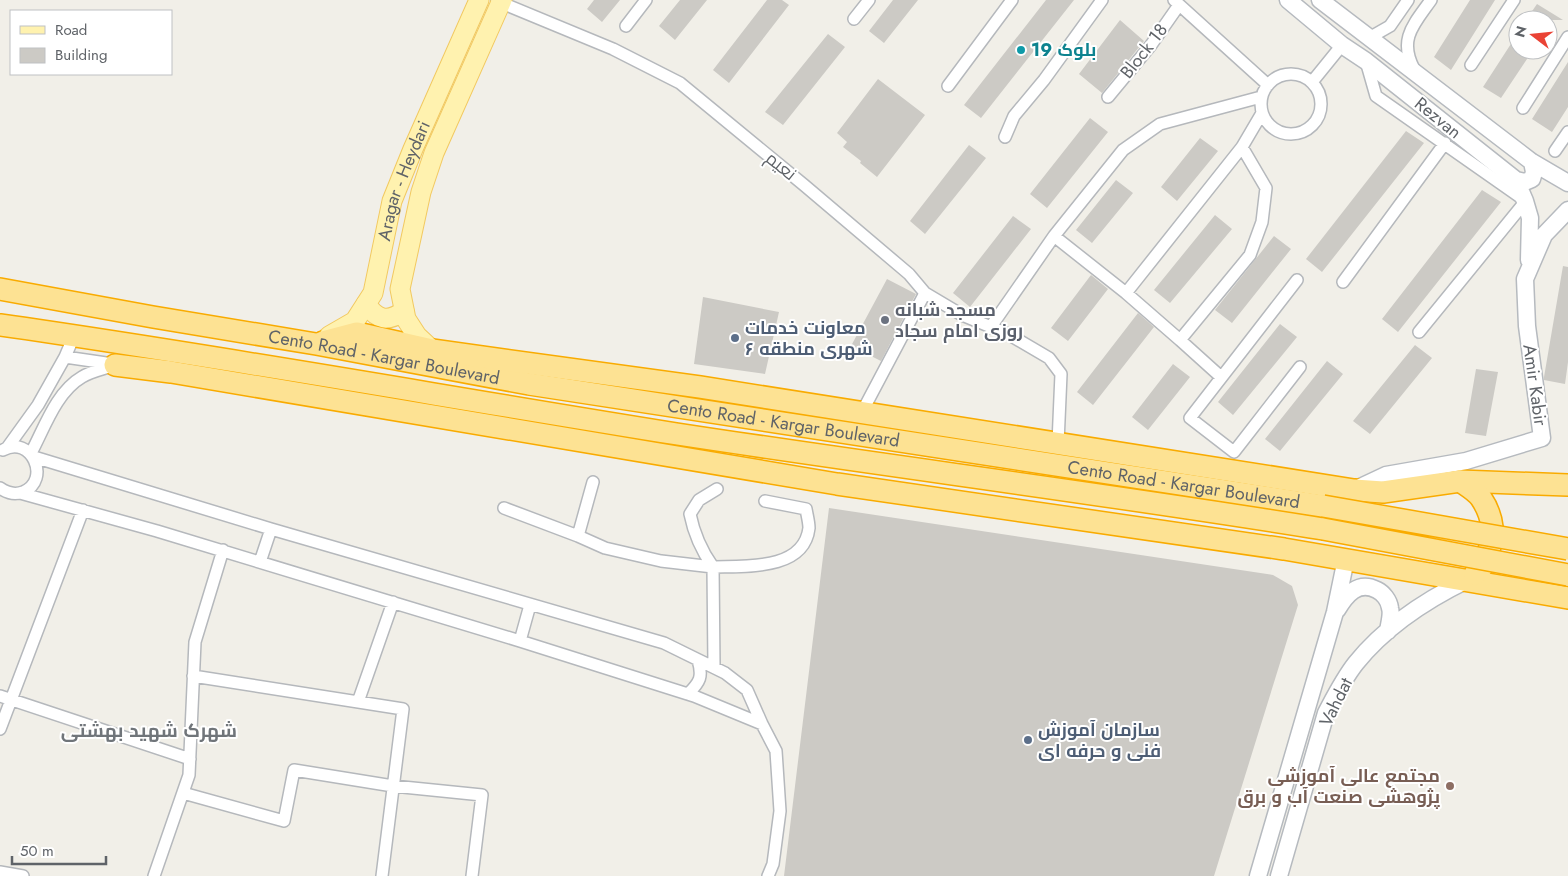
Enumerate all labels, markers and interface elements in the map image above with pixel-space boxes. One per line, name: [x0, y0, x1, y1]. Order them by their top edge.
legend: [10, 10, 172, 75]
north arrow: [1508, 10, 1558, 60]
street label: Block 18: [1114, 18, 1174, 84]
text: Road: [55, 19, 87, 41]
text: N: [1509, 23, 1532, 40]
place label: بلوک 19: [1031, 37, 1096, 63]
text: Building: [55, 44, 107, 66]
marker: بلوک 19: [1015, 44, 1027, 56]
street label: Rezvan: [1409, 91, 1467, 145]
street label: Aragar - Heydari: [371, 117, 437, 243]
street label: نعیم: [760, 145, 802, 187]
place label: مسجد شبانه روزی امام سجاد: [895, 297, 1023, 344]
marker: مسجد شبانه روزی امام سجاد: [879, 314, 891, 326]
place label: معاونت خدمات شهری منطقه ۶: [745, 315, 873, 362]
street label: Cento Road - Kargar Boulevard: [266, 323, 502, 391]
marker: معاونت خدمات شهری منطقه ۶: [729, 332, 741, 344]
street label: Amir Kabir: [1516, 343, 1554, 428]
street label: Cento Road - Kargar Boulevard: [665, 392, 902, 454]
street label: Cento Road - Kargar Boulevard: [1066, 454, 1302, 515]
street label: Vahdat: [1313, 673, 1359, 731]
district label: شهرک شهید بهشتی: [61, 717, 237, 744]
place label: سازمان آموزش فنی و حرفه ای: [1038, 717, 1161, 764]
marker: سازمان آموزش فنی و حرفه ای: [1022, 734, 1034, 746]
place label: مجتمع عالی آموزشی پژوهشی صنعت آب و برق: [1237, 763, 1440, 810]
marker: مجتمع عالی آموزشی پژوهشی صنعت آب و برق: [1444, 780, 1456, 792]
scale bar: [12, 834, 106, 866]
text: 50 m: [20, 840, 54, 862]

